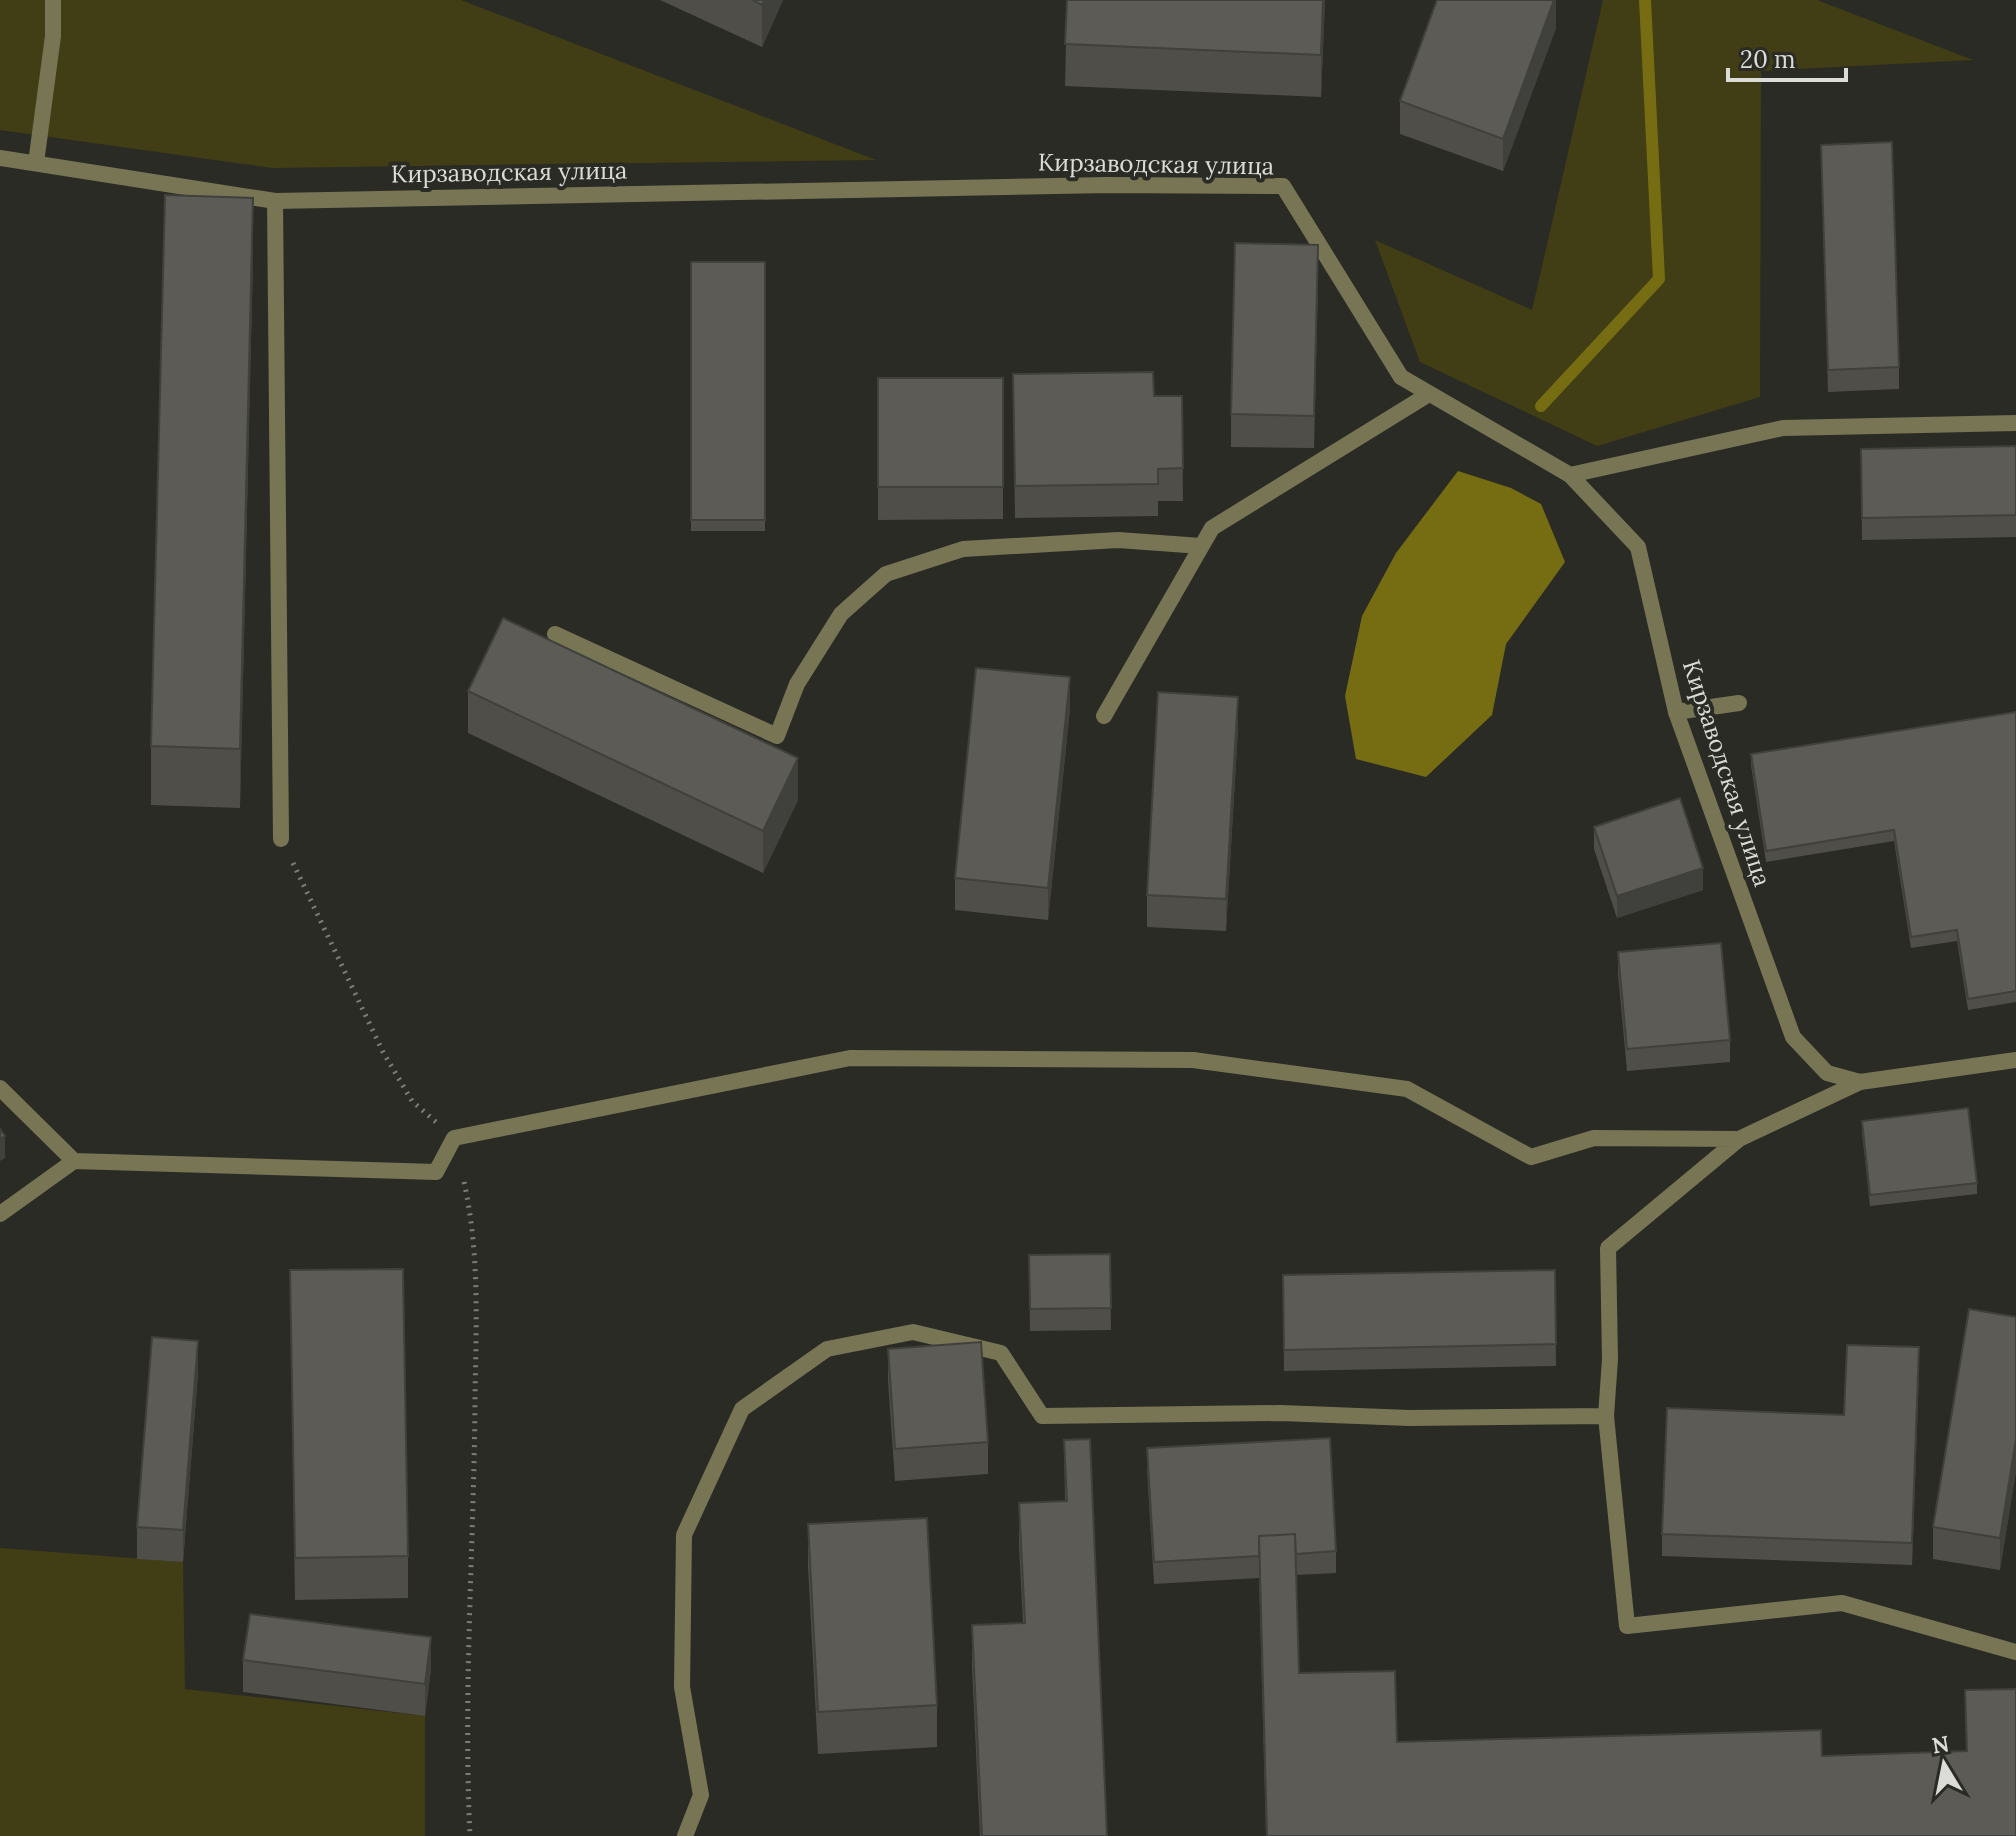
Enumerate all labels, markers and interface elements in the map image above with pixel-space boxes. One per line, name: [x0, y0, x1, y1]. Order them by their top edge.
scale bar: [1728, 32, 1846, 82]
text: 20 m: [1740, 44, 1796, 75]
street label: Кирзаводская улица: [1038, 146, 1274, 182]
street label: Кирзаводская улица: [391, 154, 627, 190]
street label: Кирзаводская улица: [1676, 656, 1778, 890]
north arrow: [1904, 1724, 1984, 1804]
text: N: [1930, 1729, 1951, 1760]

